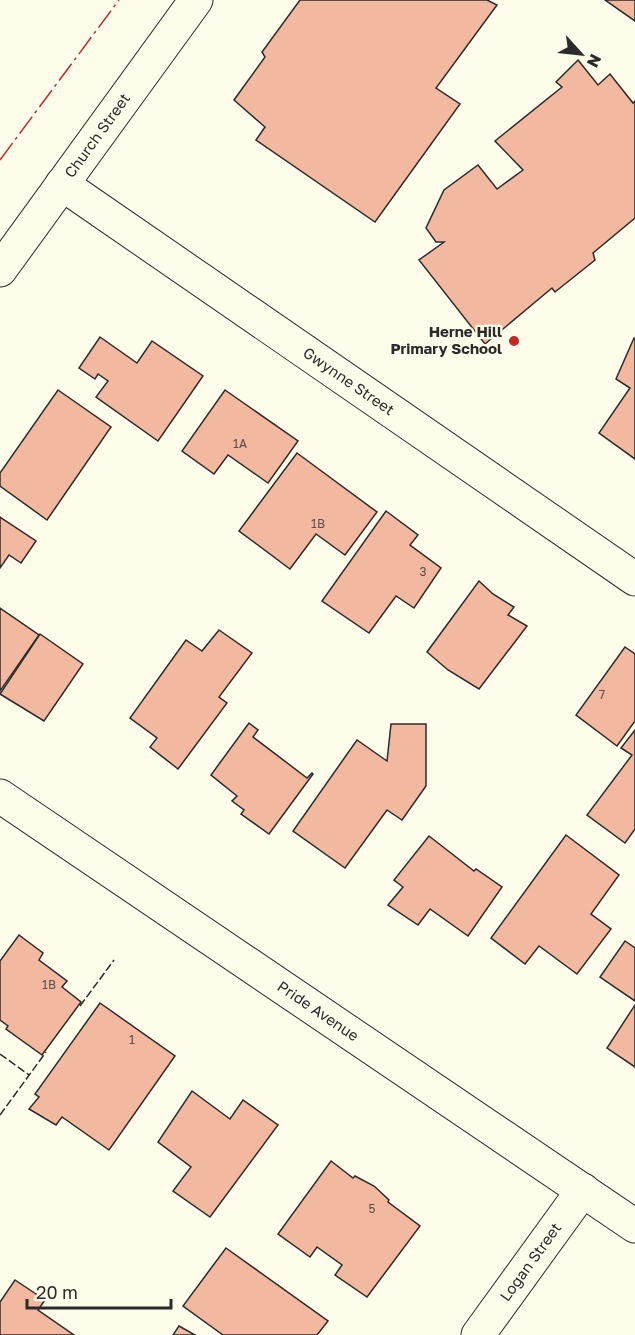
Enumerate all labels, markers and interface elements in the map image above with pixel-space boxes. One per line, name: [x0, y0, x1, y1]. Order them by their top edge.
north arrow: [551, 24, 611, 84]
text: N: [583, 51, 606, 71]
street label: Church Street: [60, 89, 133, 181]
place label: Herne Hill Primary School: [390, 322, 502, 357]
marker: Herne Hill Primary School: [507, 334, 521, 348]
street label: Gwynne Street: [300, 343, 398, 418]
house number: 1A: [233, 436, 247, 451]
house number: 1B: [311, 516, 325, 531]
house number: 3: [419, 564, 427, 579]
house number: 7: [599, 687, 605, 702]
house number: 1B: [42, 977, 56, 992]
street label: Pride Avenue: [274, 977, 363, 1045]
house number: 1: [129, 1032, 135, 1047]
house number: 5: [369, 1201, 376, 1216]
street label: Logan Street: [496, 1219, 564, 1304]
scale bar: [27, 1272, 171, 1310]
text: 20 m: [36, 1281, 78, 1303]

